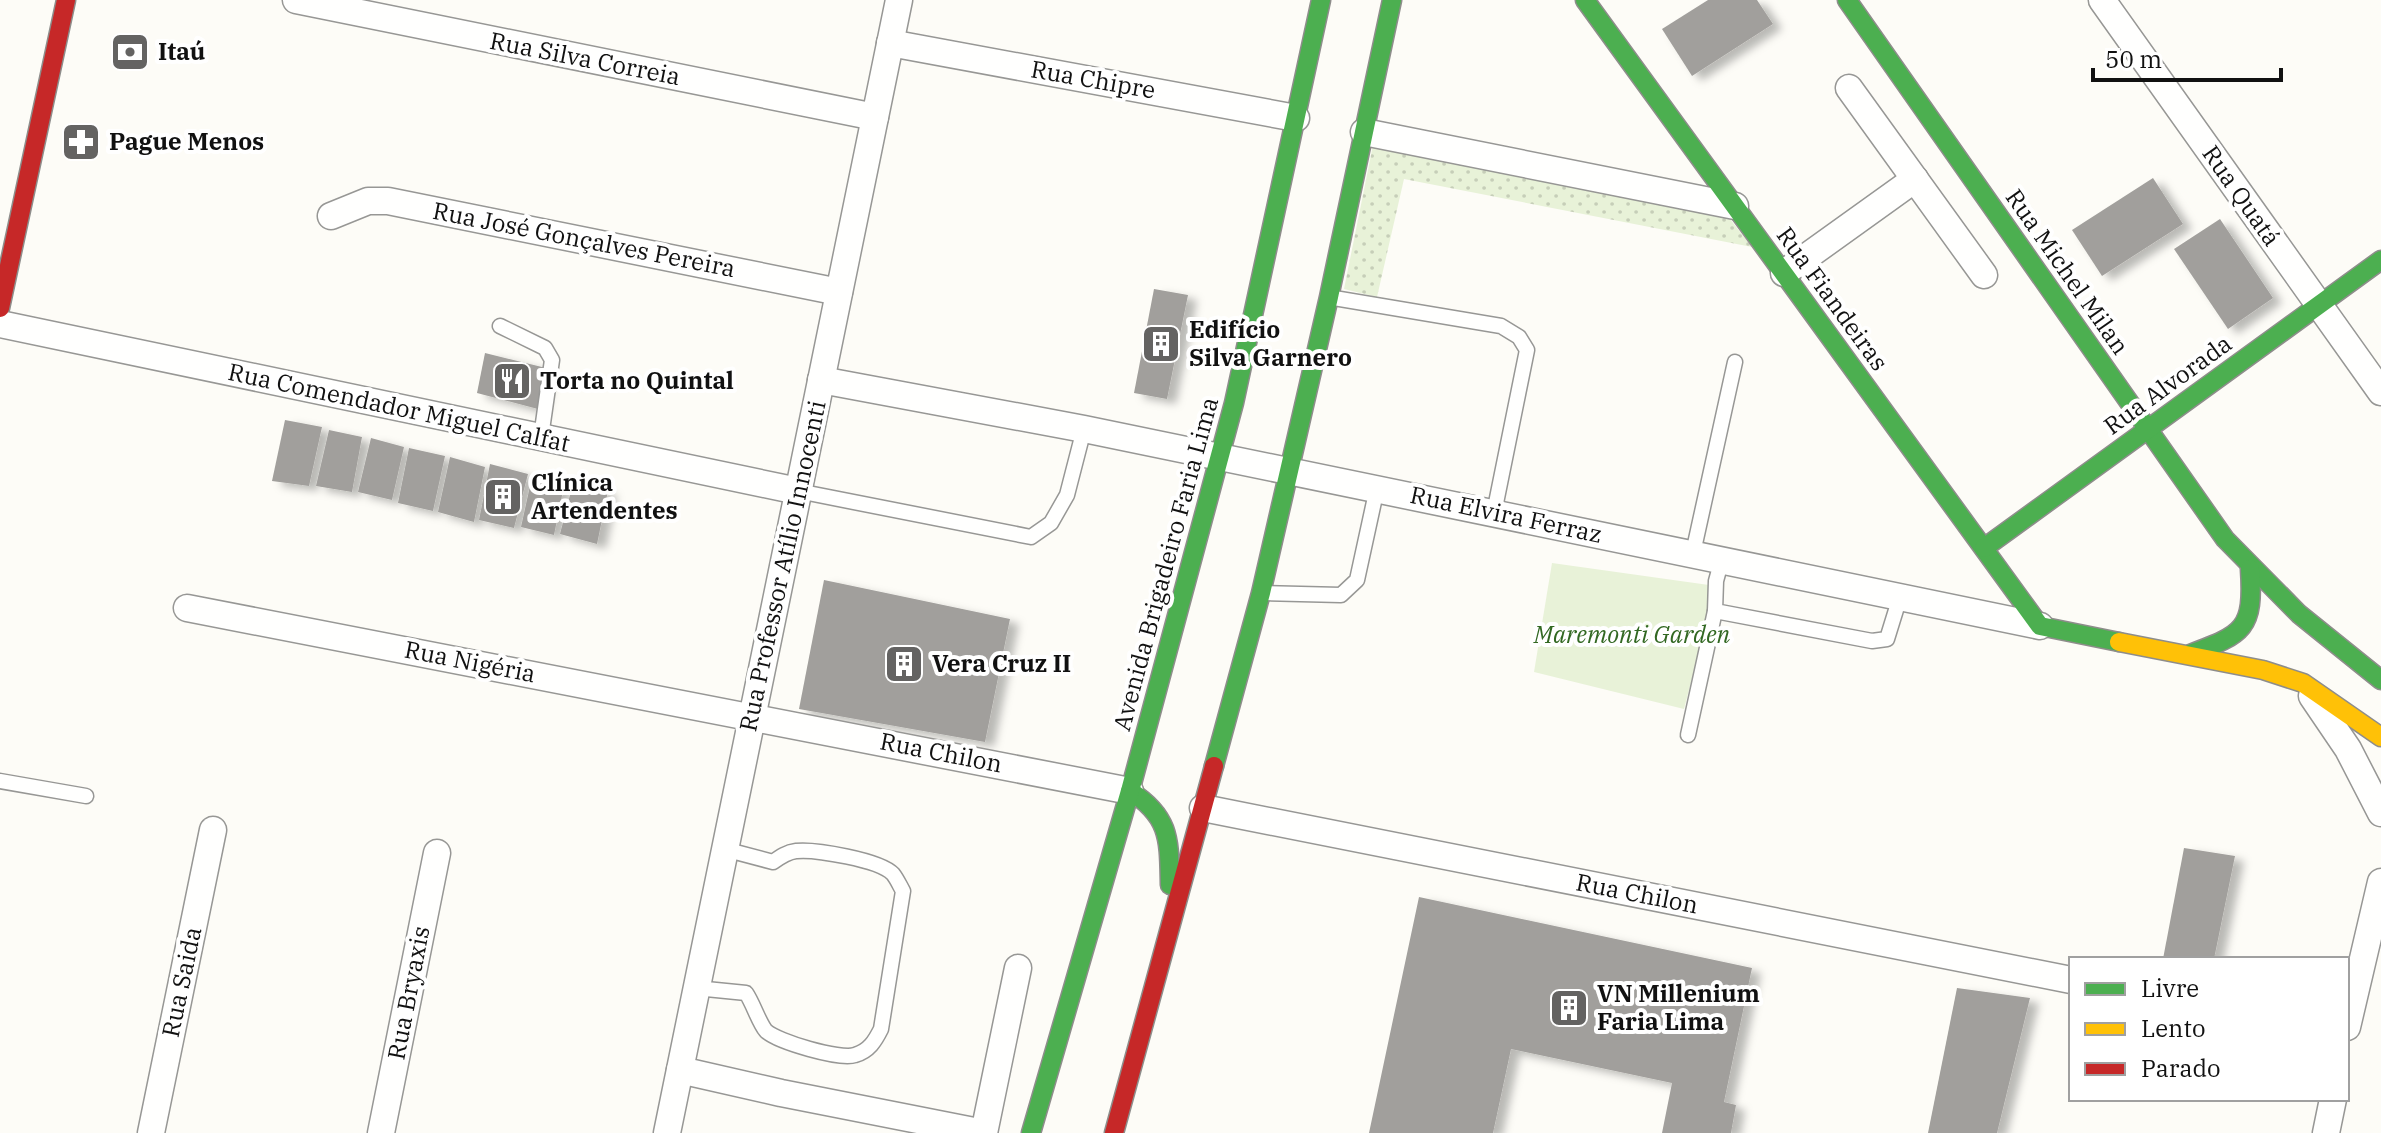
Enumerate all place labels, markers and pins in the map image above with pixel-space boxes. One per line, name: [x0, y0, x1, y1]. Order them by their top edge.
bank icon: Itaú: [109, 31, 151, 73]
place label: Itaú: [158, 35, 205, 67]
pharmacy icon: Pague Menos: [60, 121, 102, 163]
place label: Pague Menos: [109, 125, 264, 157]
place label: Edifício Silva Garnero: [1189, 313, 1352, 373]
building icon: Edifício Silva Garnero: [1140, 323, 1182, 365]
restaurant icon: Torta no Quintal: [491, 360, 533, 402]
place label: Torta no Quintal: [540, 364, 734, 396]
place label: Clínica Artendentes: [531, 466, 678, 526]
building icon: Clínica Artendentes: [482, 476, 524, 518]
building icon: Vera Cruz II: [883, 643, 925, 685]
place label: Vera Cruz II: [932, 647, 1071, 679]
place label: VN Millenium Faria Lima: [1597, 977, 1760, 1037]
building icon: VN Millenium Faria Lima: [1548, 987, 1590, 1029]

